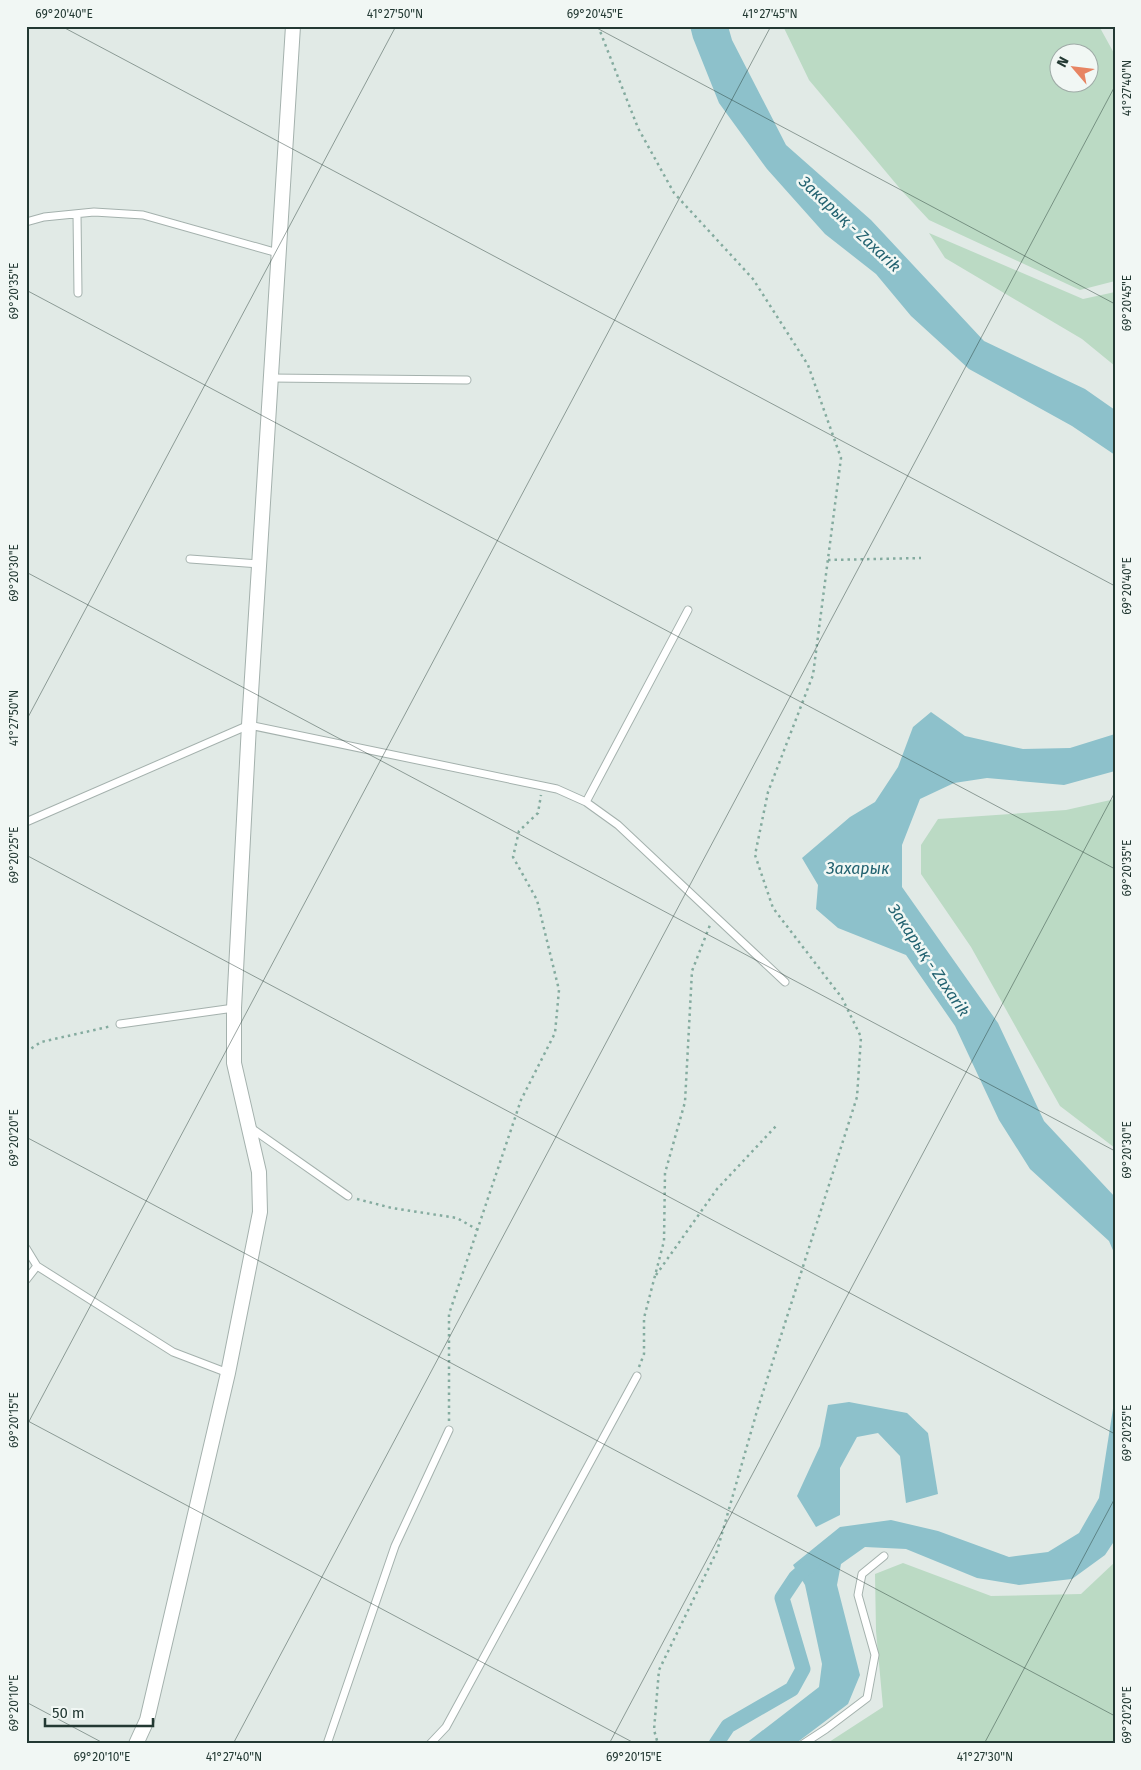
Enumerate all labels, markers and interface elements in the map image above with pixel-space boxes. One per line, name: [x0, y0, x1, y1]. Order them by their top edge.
text: 69°20'40"E: [35, 7, 93, 21]
text: 41°27'50"N: [367, 7, 423, 21]
text: 69°20'45"E: [567, 7, 623, 21]
text: 41°27'45"N: [742, 7, 798, 21]
north arrow: [1048, 42, 1098, 92]
text: N: [1053, 54, 1073, 70]
text: 41°27'40"N: [1120, 60, 1134, 116]
water label: Закарық - Zaxarik: [795, 171, 905, 276]
text: 69°20'35"E: [7, 263, 21, 319]
text: 69°20'45"E: [1120, 275, 1134, 331]
text: 69°20'30"E: [7, 544, 21, 602]
text: 69°20'40"E: [1120, 557, 1134, 615]
text: 41°27'50"N: [7, 690, 21, 746]
text: 69°20'25"E: [7, 827, 21, 883]
text: 69°20'35"E: [1120, 840, 1134, 896]
water label: Захарык: [825, 859, 890, 878]
water label: Закарық - Zaxarik: [884, 899, 974, 1020]
text: 69°20'20"E: [7, 1109, 21, 1167]
text: 69°20'30"E: [1120, 1121, 1134, 1179]
text: 69°20'15"E: [7, 1392, 21, 1448]
text: 69°20'25"E: [1120, 1405, 1134, 1461]
text: 69°20'10"E: [7, 1675, 21, 1731]
text: 69°20'20"E: [1120, 1686, 1134, 1744]
scale bar: [45, 1695, 152, 1727]
text: 50 m: [52, 1704, 85, 1722]
text: 69°20'10"E: [74, 1750, 130, 1764]
text: 41°27'40"N: [206, 1750, 262, 1764]
text: 69°20'15"E: [606, 1750, 662, 1764]
text: 41°27'30"N: [957, 1750, 1013, 1764]

